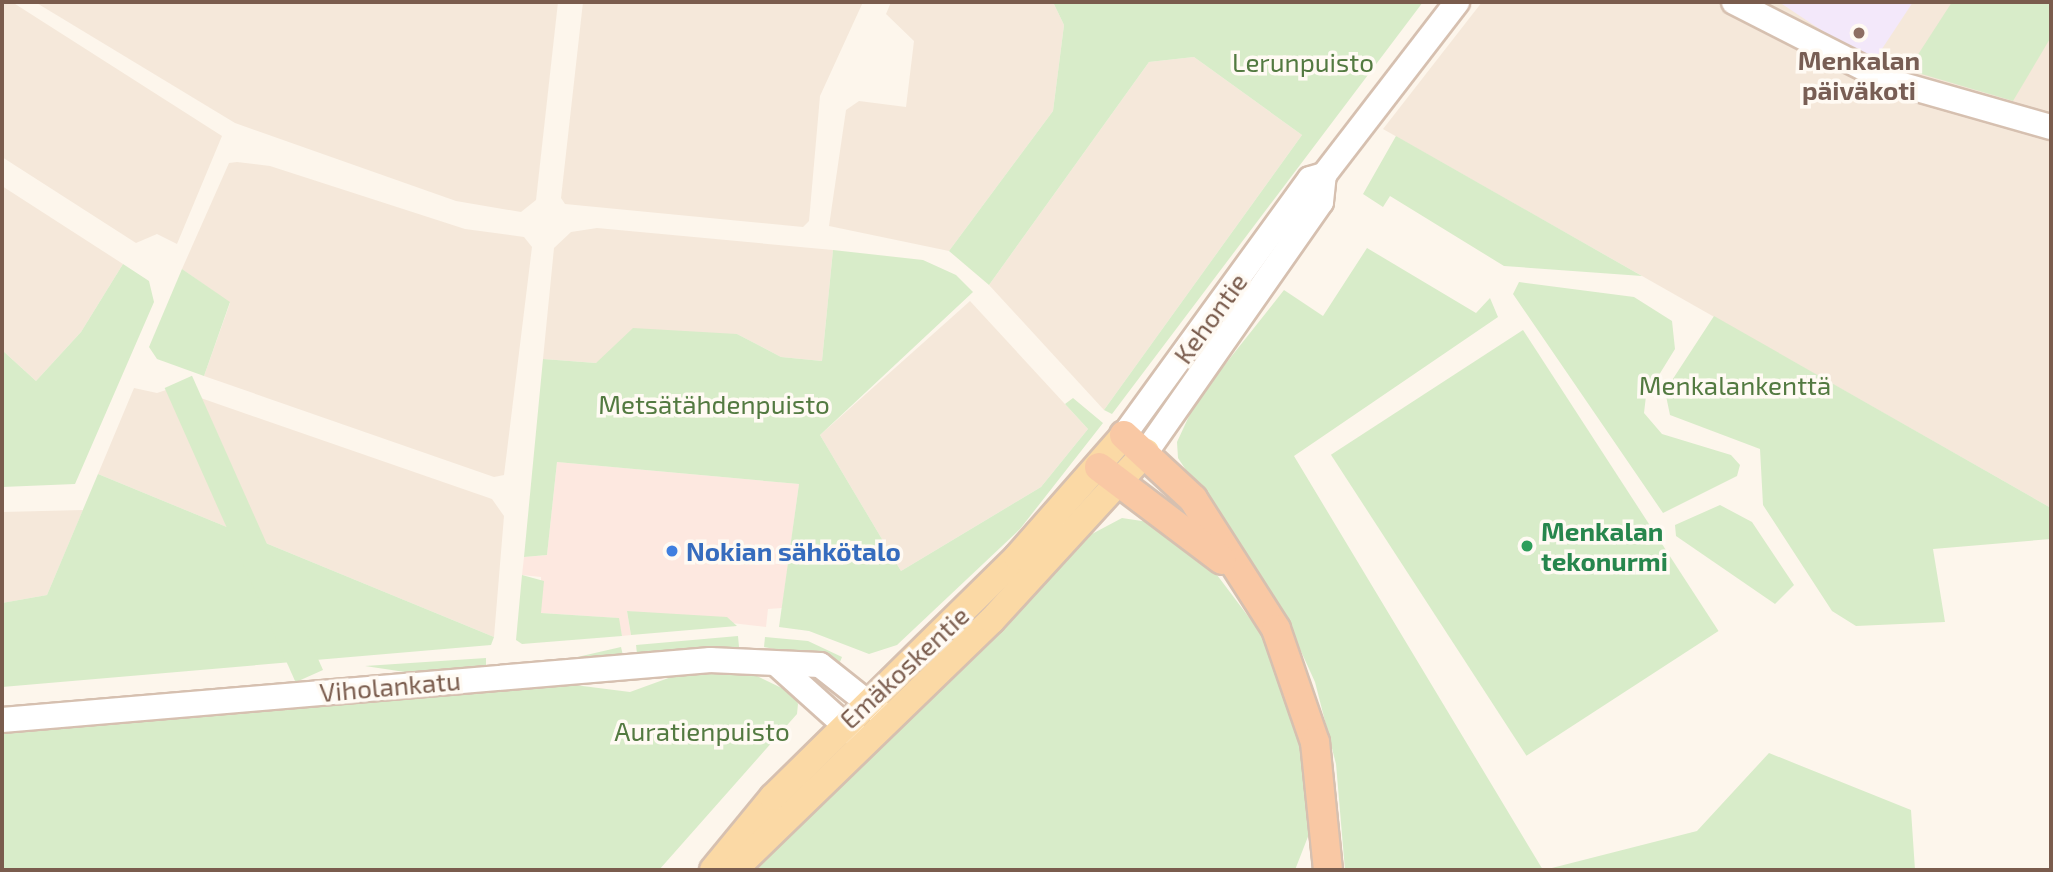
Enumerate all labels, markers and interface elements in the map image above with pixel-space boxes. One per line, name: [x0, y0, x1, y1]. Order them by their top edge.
marker: Menkalan päiväkoti: [1851, 25, 1867, 41]
place label: Menkalan päiväkoti: [1798, 44, 1920, 106]
park label: Lerunpuisto: [1232, 46, 1374, 78]
street label: Kehontie: [1167, 267, 1253, 369]
park label: Menkalankenttä: [1639, 369, 1831, 401]
park label: Metsätähdenpuisto: [598, 388, 830, 420]
place label: Menkalan tekonurmi: [1541, 515, 1668, 576]
place label: Nokian sähkötalo: [686, 535, 901, 567]
marker: Menkalan tekonurmi: [1519, 538, 1535, 554]
marker: Nokian sähkötalo: [664, 543, 680, 559]
street label: Emäkoskentie: [833, 599, 975, 735]
street label: Viholankatu: [318, 664, 462, 708]
park label: Auratienpuisto: [614, 715, 790, 747]

